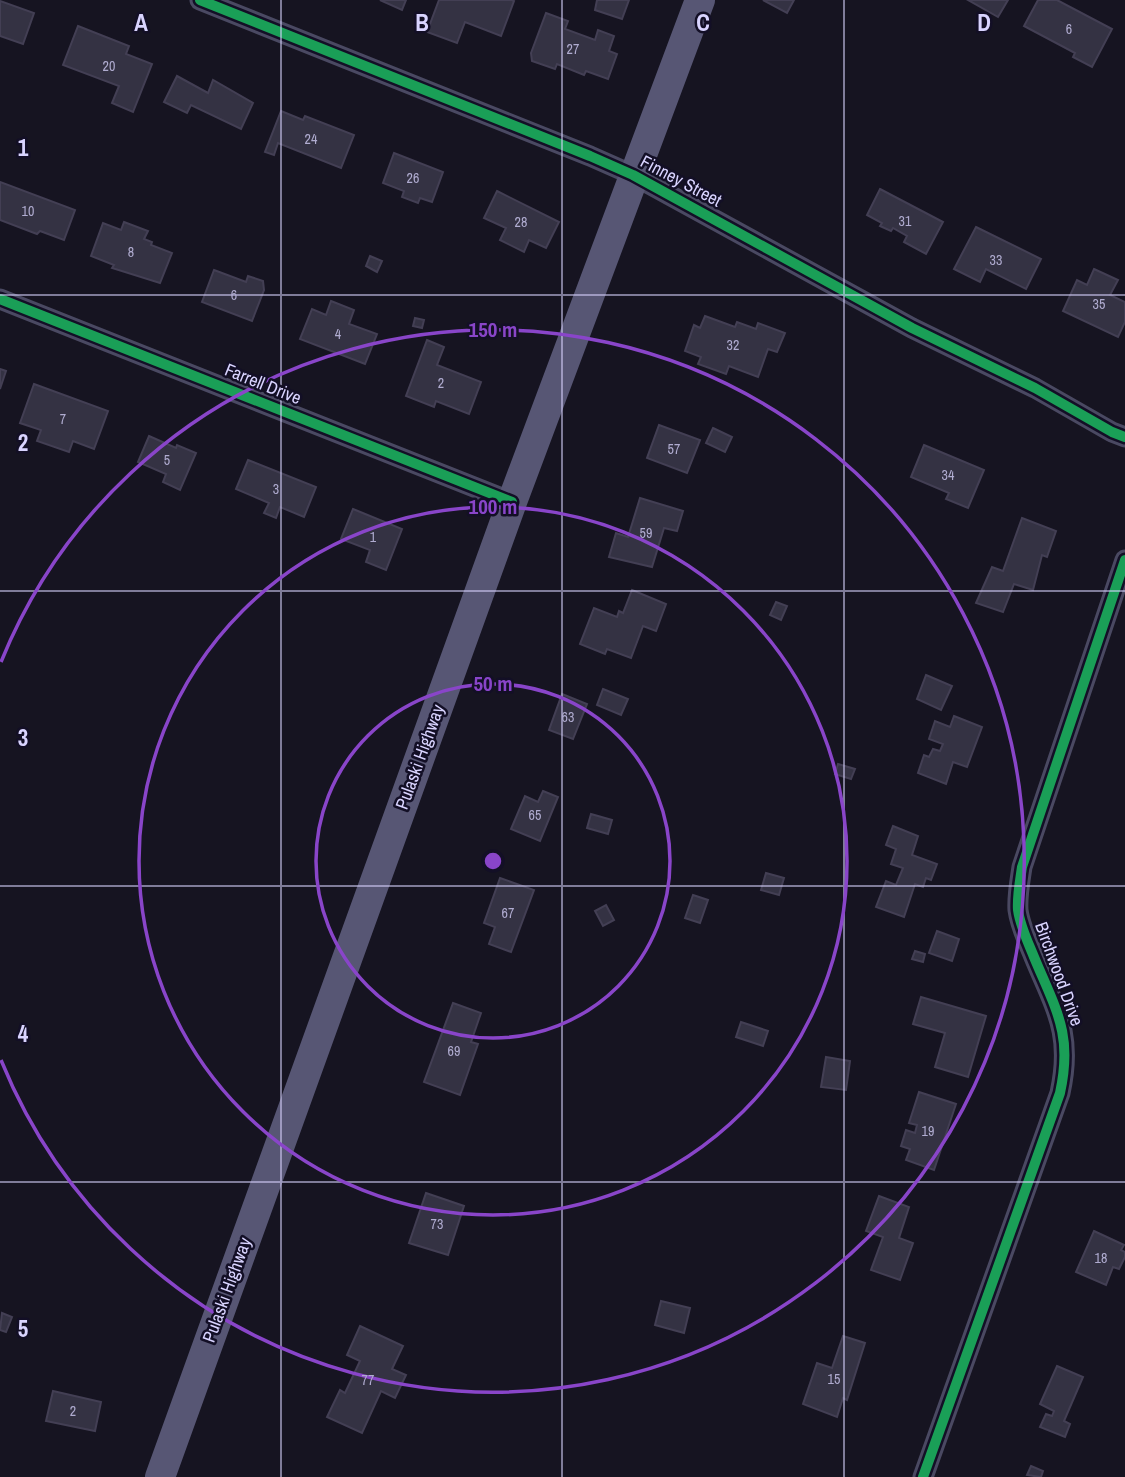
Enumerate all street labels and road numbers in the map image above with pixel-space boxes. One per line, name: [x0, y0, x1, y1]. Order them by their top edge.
street label: Finney Street: [636, 149, 726, 212]
street label: Farrell Drive: [221, 357, 305, 410]
street label: Pulaski Highway: [389, 700, 450, 813]
street label: Birchwood Drive: [1029, 918, 1090, 1029]
street label: Pulaski Highway: [196, 1233, 257, 1346]

